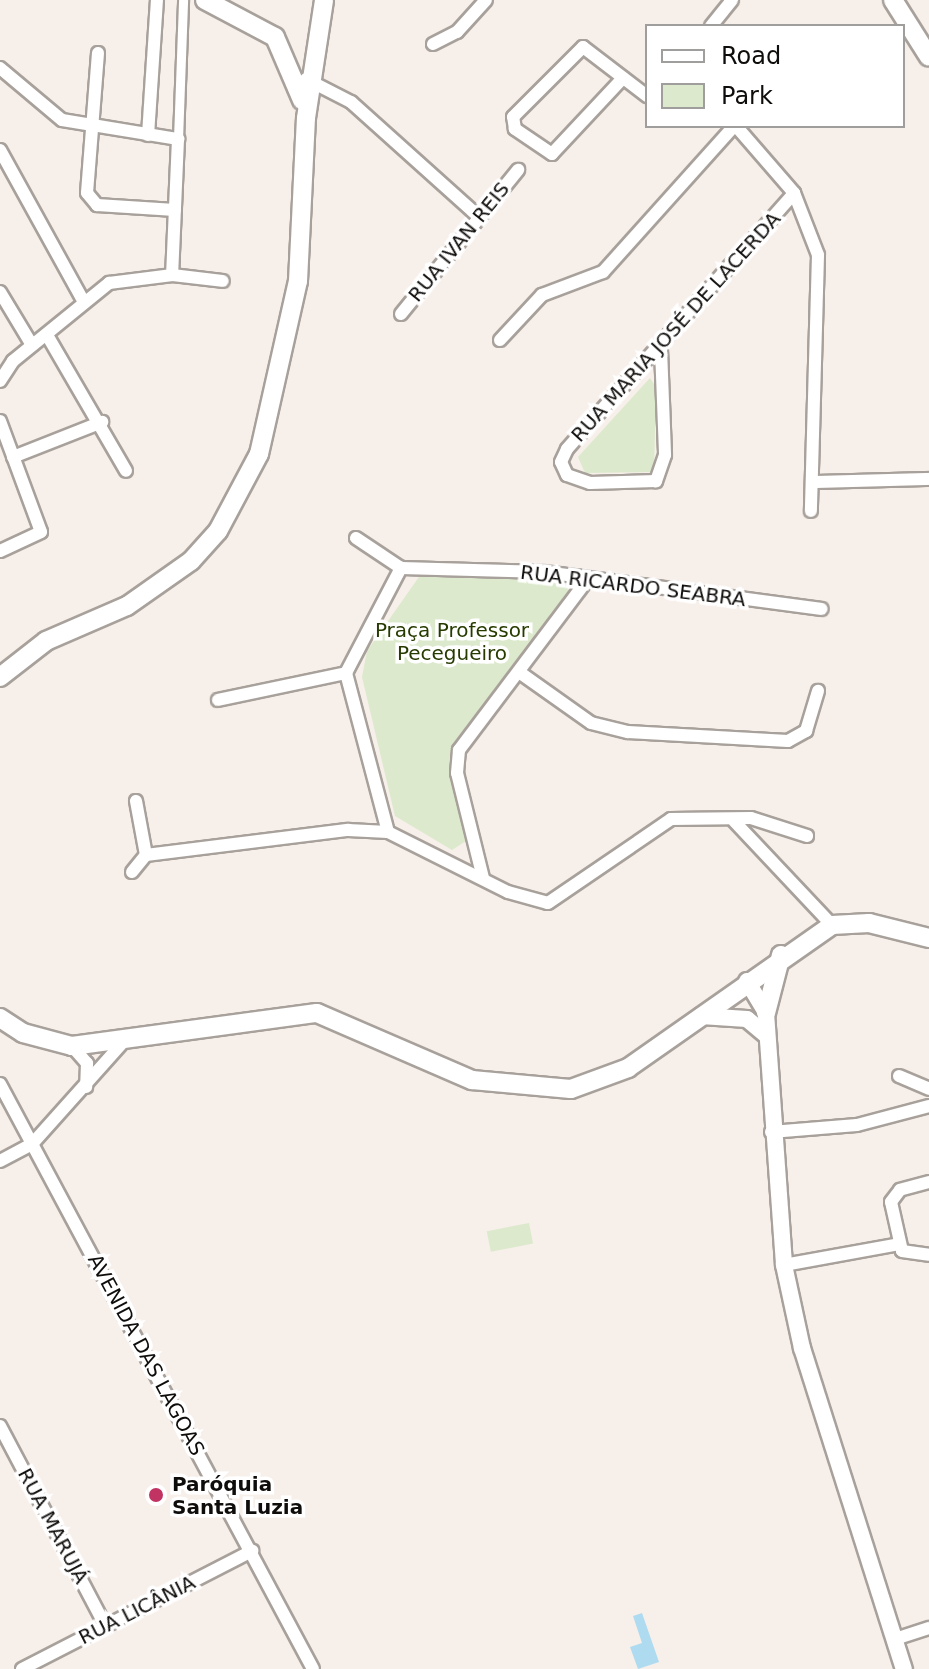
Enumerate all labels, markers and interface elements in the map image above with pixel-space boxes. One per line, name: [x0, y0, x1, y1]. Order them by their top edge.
legend: [645, 24, 905, 128]
text: Road: [721, 42, 781, 70]
text: Park: [721, 82, 773, 110]
street label: RUA IVAN REIS: [403, 177, 515, 307]
street label: RUA MARIA JOSÉ DE LACERDA: [566, 207, 786, 447]
street label: RUA RICARDO SEABRA: [519, 560, 747, 612]
park label: Praça Professor Pecegueiro: [375, 619, 529, 666]
street label: AVENIDA DAS LAGOAS: [83, 1250, 209, 1460]
street label: RUA MARUJÁ: [13, 1464, 93, 1588]
place label: Paróquia Santa Luzia: [172, 1472, 303, 1519]
marker: Paróquia Santa Luzia: [147, 1486, 165, 1504]
street label: RUA LICÂNIA: [75, 1570, 199, 1650]

